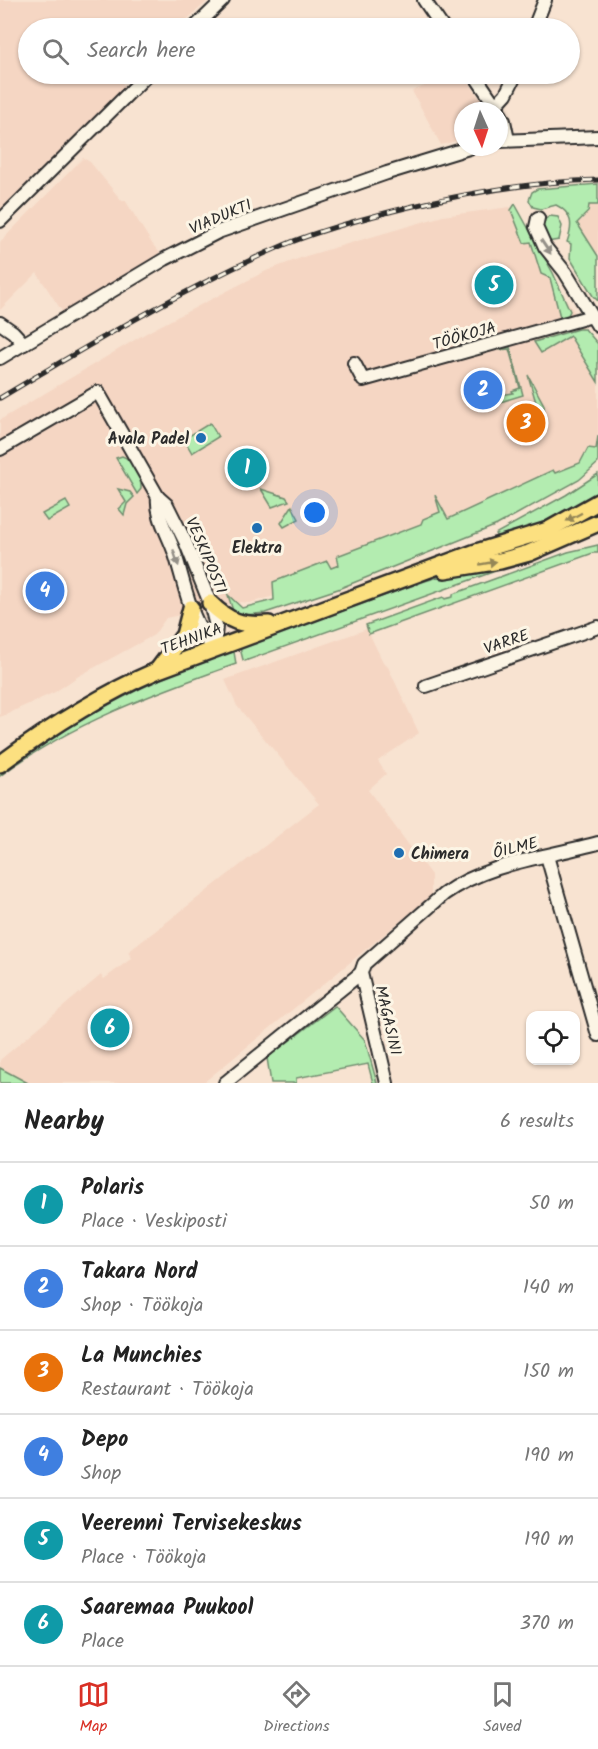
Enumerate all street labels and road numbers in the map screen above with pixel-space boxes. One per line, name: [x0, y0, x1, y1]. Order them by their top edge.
street label: VIADUKTI: [185, 193, 256, 242]
street label: TÖÖKOJA: [430, 315, 499, 357]
street label: VESKIPOSTI: [178, 513, 233, 598]
street label: TEHNIKA: [157, 617, 226, 662]
street label: VARRE: [481, 623, 533, 662]
street label: ÕILME: [490, 831, 541, 866]
street label: MAGASINI: [367, 983, 408, 1058]

